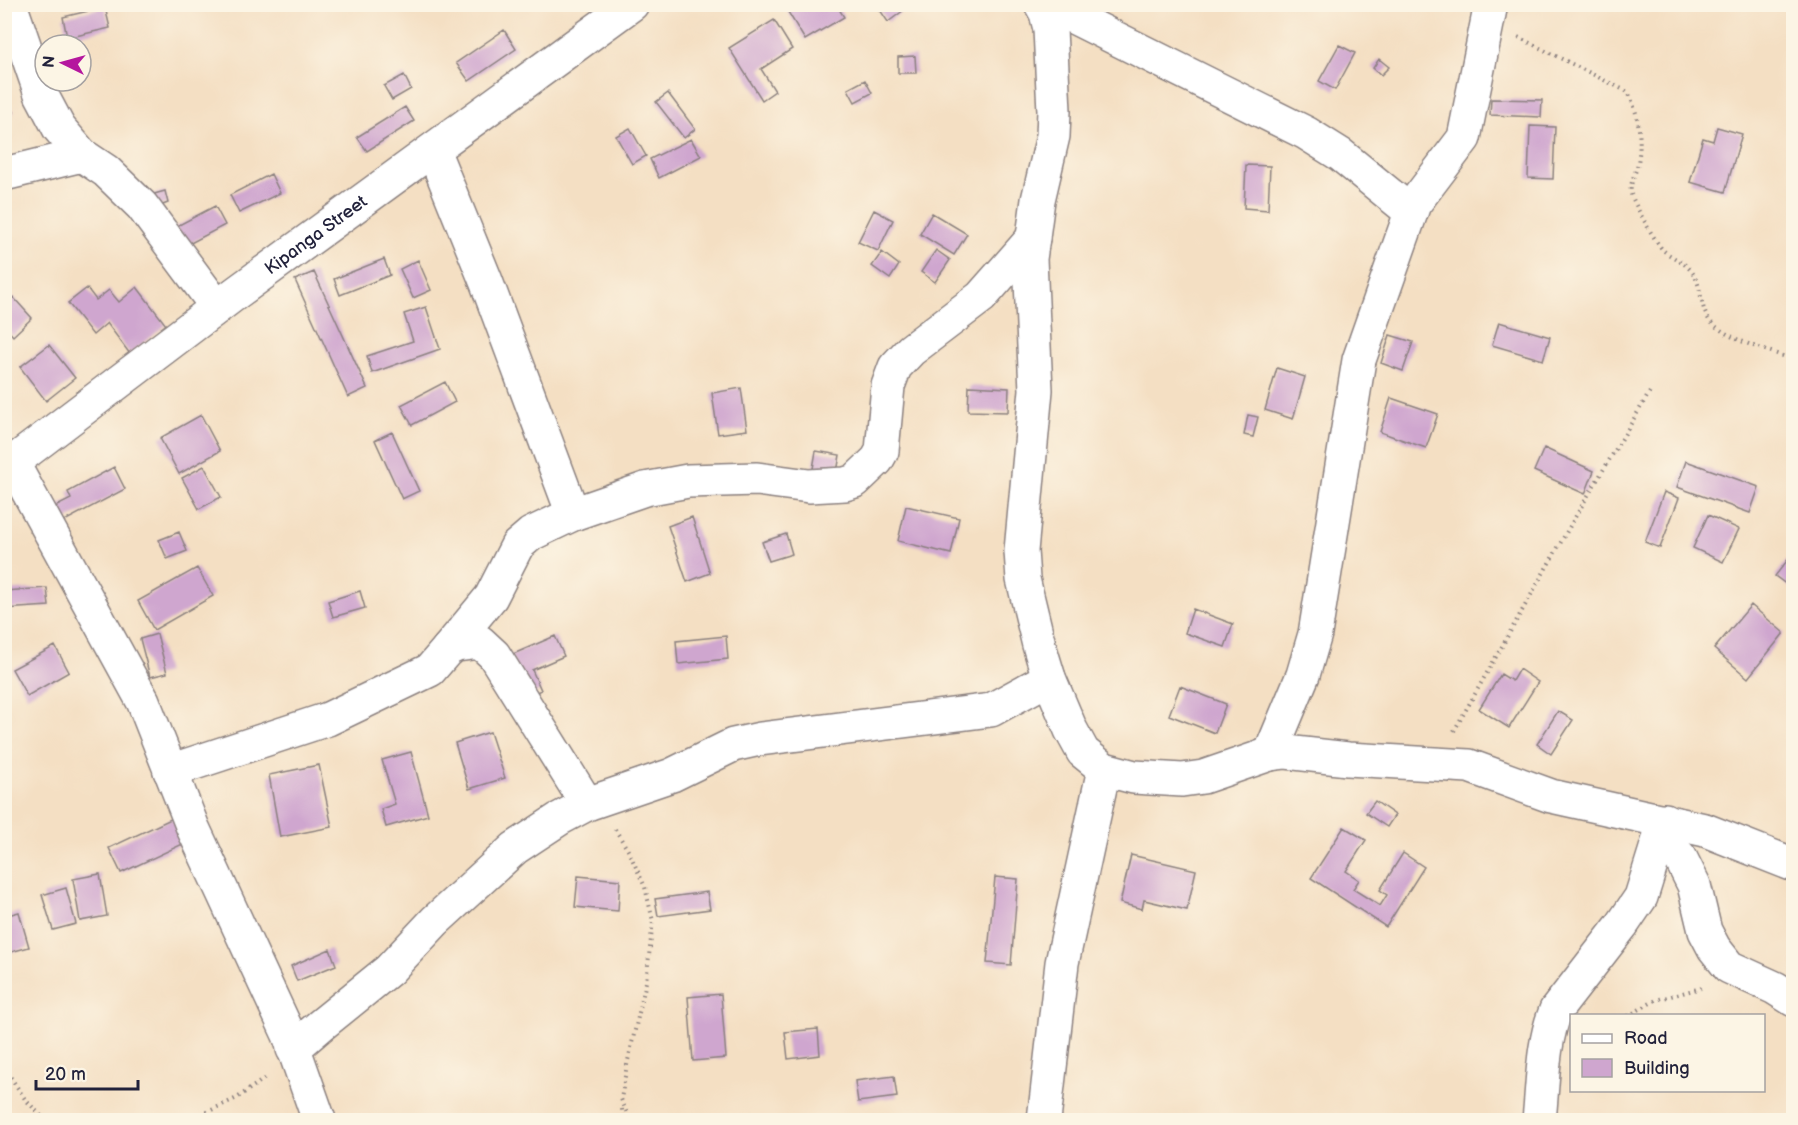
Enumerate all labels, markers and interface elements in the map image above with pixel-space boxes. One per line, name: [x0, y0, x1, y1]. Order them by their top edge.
north arrow: [33, 33, 93, 93]
text: N: [40, 55, 60, 69]
street label: Kipanga Street: [261, 190, 371, 279]
legend: [1570, 1014, 1765, 1092]
text: Road: [1624, 1028, 1668, 1049]
scale bar: [36, 1053, 138, 1091]
text: Building: [1624, 1058, 1690, 1079]
text: 20 m: [45, 1064, 86, 1085]

